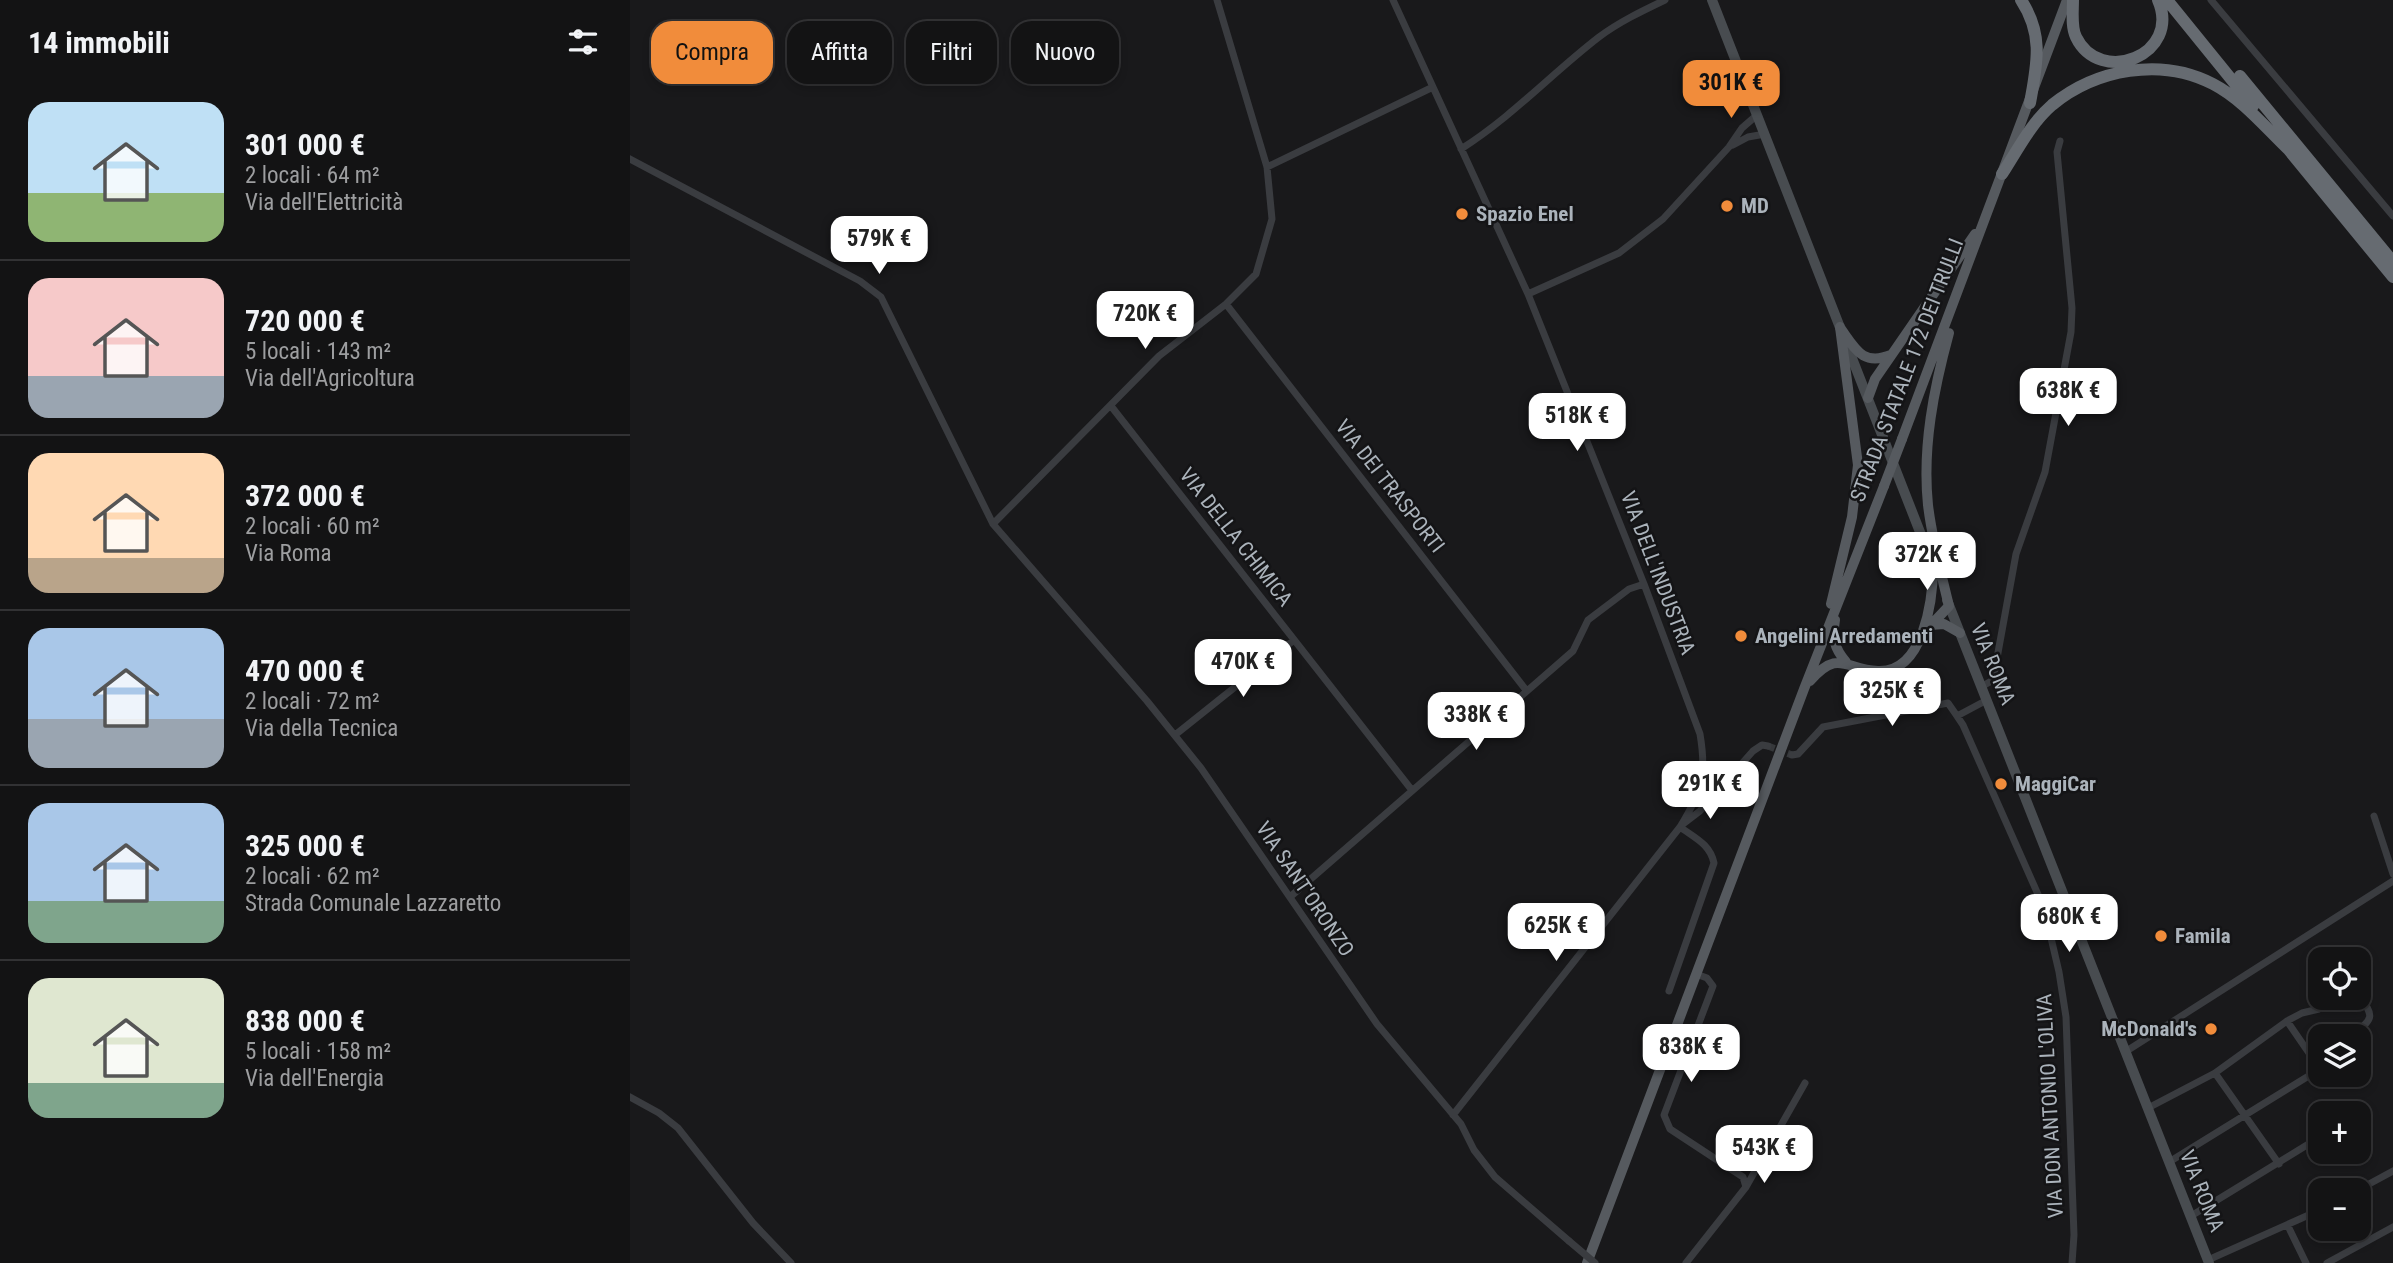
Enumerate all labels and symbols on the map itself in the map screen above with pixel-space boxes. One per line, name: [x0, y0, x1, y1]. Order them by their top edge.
pin: 301K €: [1674, 60, 1788, 120]
place label: MD: [1741, 194, 1769, 218]
marker: MD: [1719, 198, 1735, 214]
place label: Spazio Enel: [1476, 202, 1574, 226]
marker: Spazio Enel: [1454, 206, 1470, 222]
pin: 579K €: [822, 216, 936, 276]
street label: STRADA STATALE 172 DEI TRULLI: [1846, 235, 1968, 505]
pin: 720K €: [1088, 292, 1202, 351]
pin: 638K €: [2011, 368, 2125, 428]
pin: 518K €: [1520, 393, 1634, 453]
street label: VIA DEI TRASPORTI: [1331, 415, 1449, 557]
street label: VIA DELLA CHIMICA: [1175, 463, 1297, 611]
street label: VIA DELL'INDUSTRIA: [1616, 488, 1700, 658]
pin: 372K €: [1870, 532, 1984, 592]
street label: VIA ROMA: [1966, 620, 2020, 708]
place label: Angelini Arredamenti: [1755, 624, 1933, 648]
marker: Angelini Arredamenti: [1733, 628, 1749, 644]
pin: 470K €: [1186, 640, 1300, 699]
pin: 325K €: [1835, 668, 1949, 728]
pin: 338K €: [1419, 692, 1533, 752]
pin: 291K €: [1653, 762, 1767, 821]
place label: MaggiCar: [2015, 772, 2096, 796]
marker: MaggiCar: [1993, 776, 2009, 792]
street label: VIA SANT'ORONZO: [1251, 817, 1359, 961]
pin: 680K €: [2012, 894, 2126, 954]
pin: 625K €: [1499, 904, 1613, 963]
place label: Famila: [2175, 924, 2231, 948]
marker: Famila: [2153, 928, 2169, 944]
street label: VIA DON ANTONIO L'OLIVA: [2032, 993, 2068, 1219]
place label: McDonald's: [2101, 1017, 2197, 1041]
marker: McDonald's: [2203, 1021, 2219, 1037]
pin: 838K €: [1634, 1024, 1748, 1084]
pin: 543K €: [1707, 1126, 1821, 1185]
street label: VIA ROMA: [2175, 1147, 2229, 1235]

